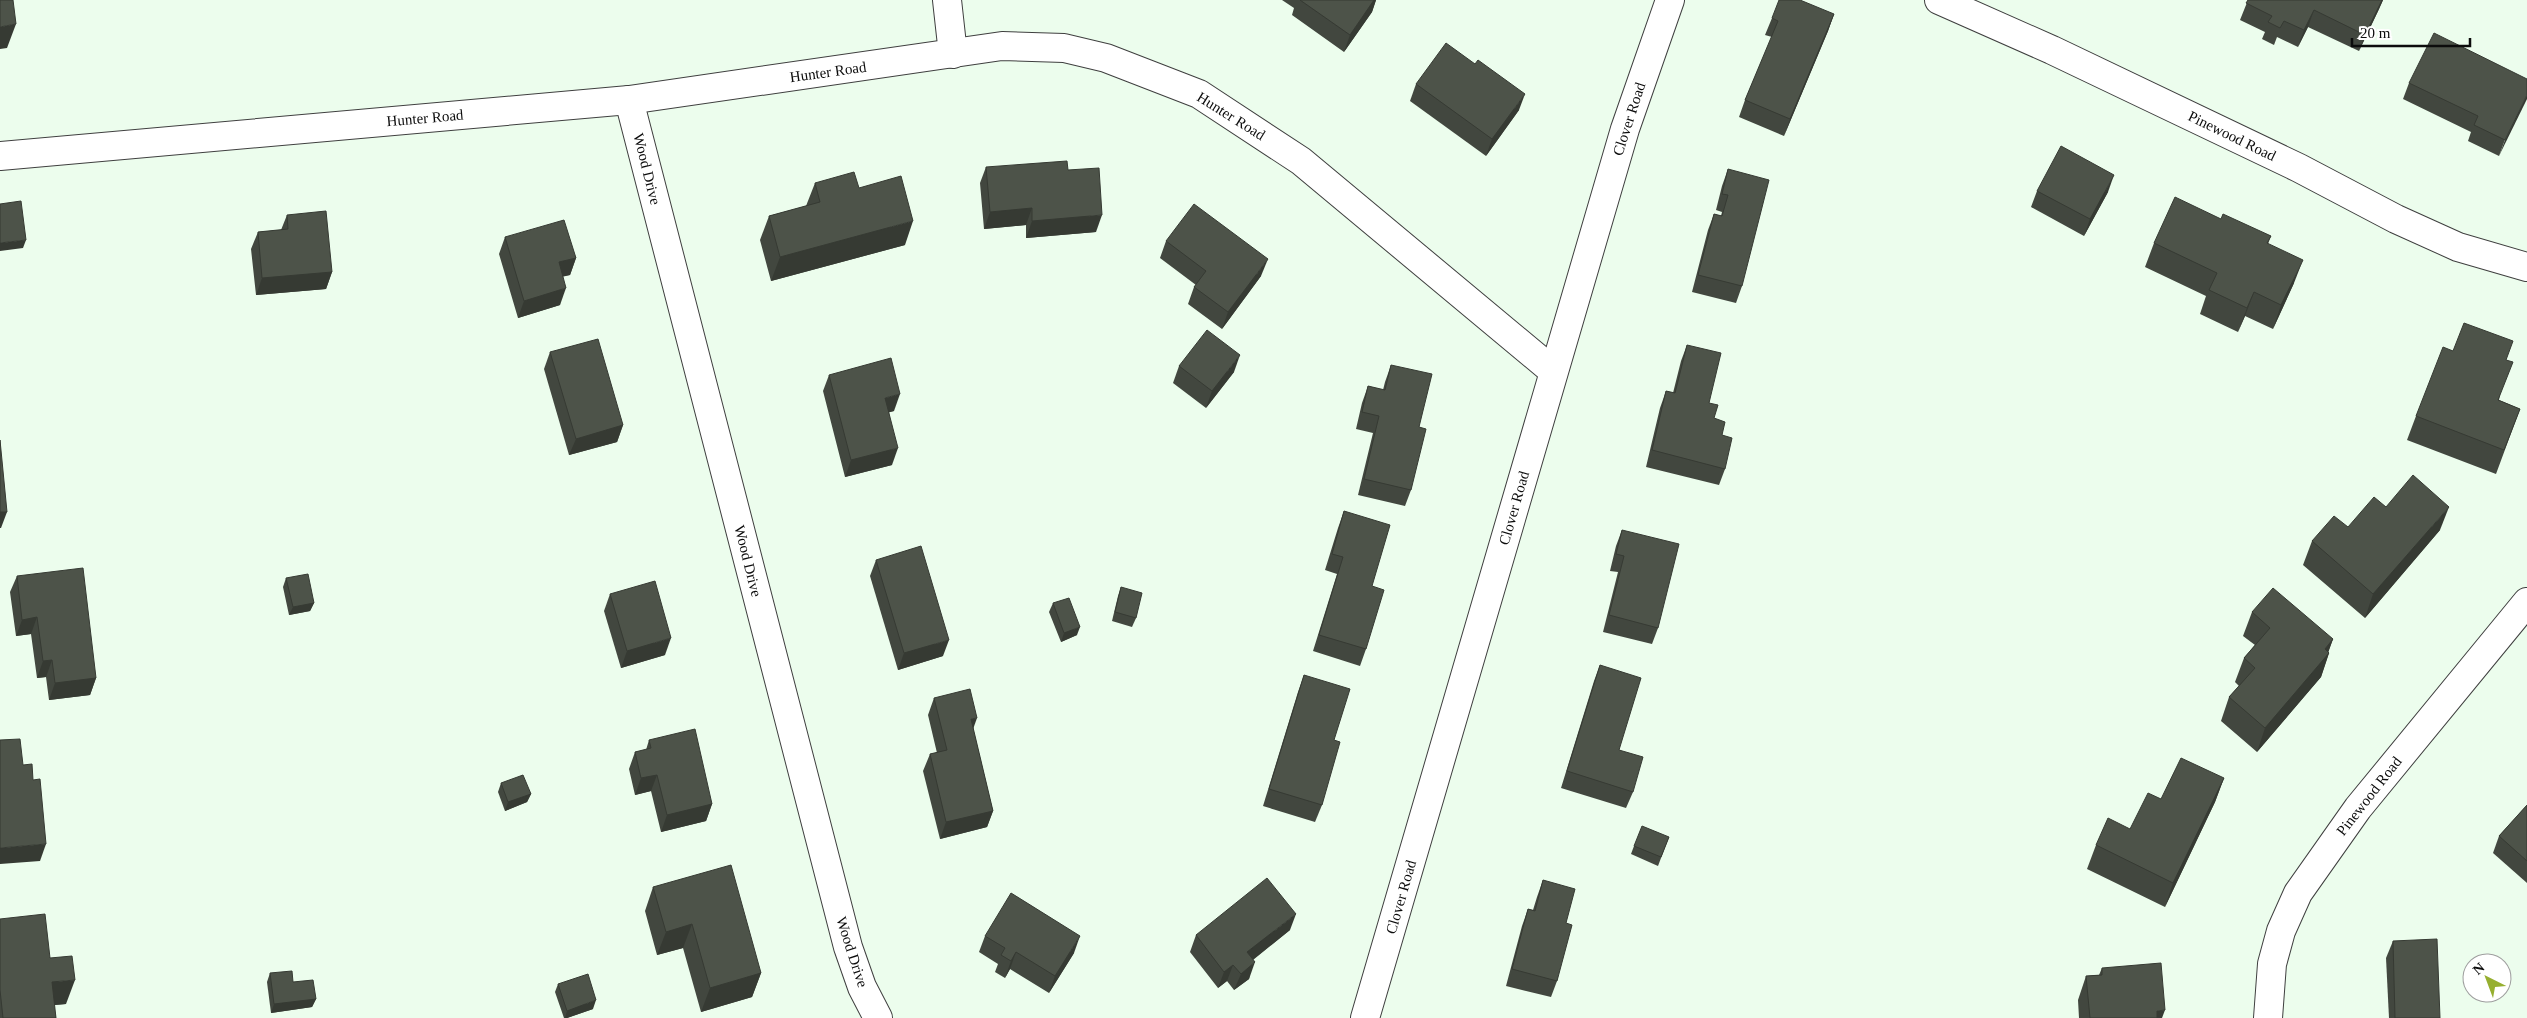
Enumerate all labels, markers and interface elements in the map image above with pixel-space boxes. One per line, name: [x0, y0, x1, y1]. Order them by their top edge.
scale bar: [2352, 15, 2470, 47]
text: 20 m: [2360, 25, 2391, 41]
street label: Hunter Road: [789, 59, 868, 85]
street label: Clover Road: [1610, 80, 1649, 158]
street label: Hunter Road: [1194, 89, 1268, 143]
street label: Hunter Road: [386, 107, 465, 129]
street label: Pinewood Road: [2186, 108, 2279, 164]
street label: Wood Drive: [630, 131, 664, 207]
street label: Clover Road: [1496, 469, 1532, 547]
street label: Wood Drive: [731, 523, 765, 599]
street label: Pinewood Road: [2333, 753, 2405, 839]
street label: Clover Road: [1383, 858, 1419, 936]
street label: Wood Drive: [833, 915, 871, 990]
north arrow: [2462, 953, 2512, 1003]
text: N: [2470, 960, 2487, 978]

